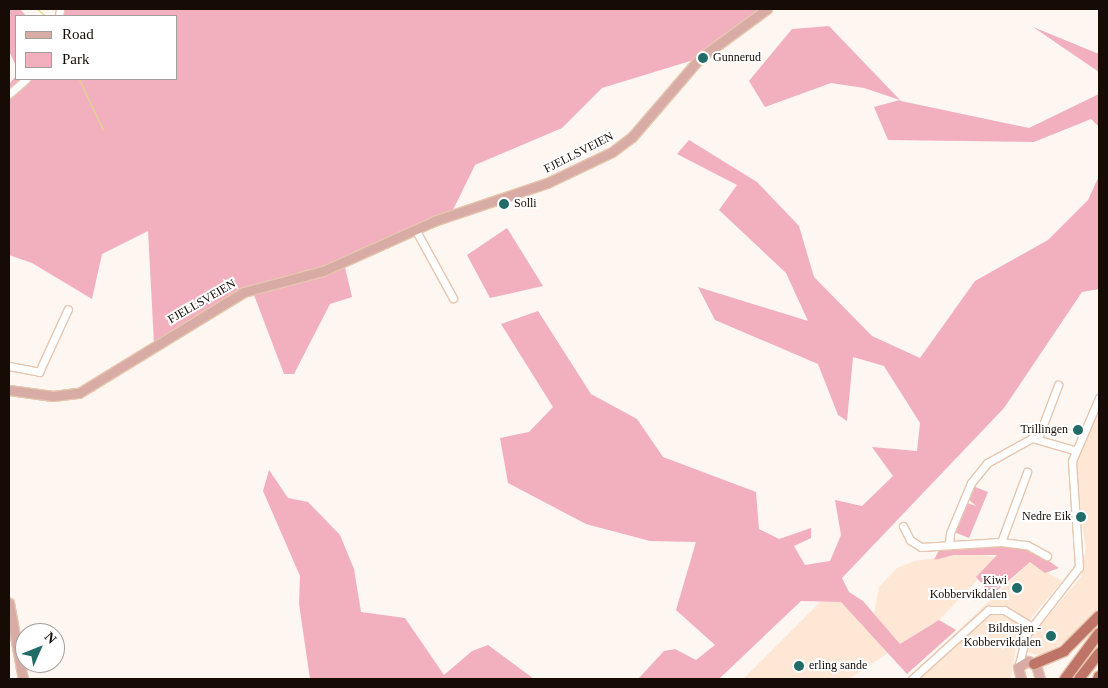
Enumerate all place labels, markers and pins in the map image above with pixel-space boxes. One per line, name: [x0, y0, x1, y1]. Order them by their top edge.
place label: Gunnerud: [713, 51, 761, 65]
marker: Gunnerud: [697, 52, 709, 64]
place label: Solli: [514, 197, 537, 211]
marker: Solli: [498, 198, 510, 210]
place label: Trillingen: [1020, 423, 1068, 437]
marker: Trillingen: [1072, 424, 1084, 436]
place label: Nedre Eik: [1022, 510, 1071, 524]
marker: Nedre Eik: [1075, 511, 1087, 523]
place label: Kiwi Kobbervikdalen: [930, 574, 1007, 602]
marker: Kiwi Kobbervikdalen: [1011, 582, 1023, 594]
place label: Bildusjen - Kobbervikdalen: [964, 622, 1041, 650]
marker: Bildusjen - Kobbervikdalen: [1045, 630, 1057, 642]
place label: erling sande: [809, 659, 867, 673]
marker: erling sande: [793, 660, 805, 672]

